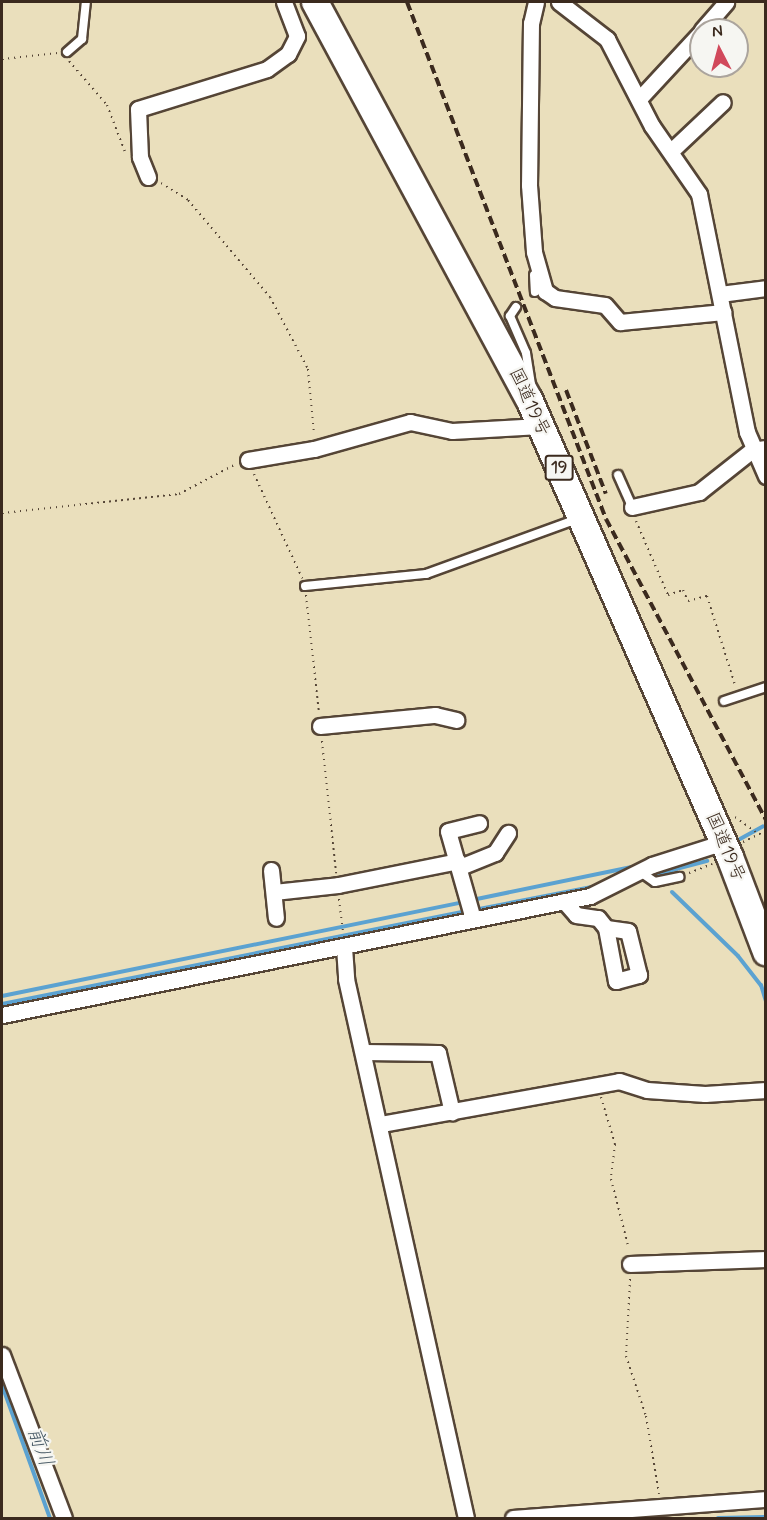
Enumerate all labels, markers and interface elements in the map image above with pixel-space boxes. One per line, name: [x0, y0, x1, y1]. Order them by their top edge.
north arrow: [689, 18, 749, 78]
text: N: [711, 21, 724, 43]
street label: 国道19号: [504, 364, 554, 440]
road number: 19: [544, 455, 574, 481]
street label: 国道19号: [701, 809, 749, 885]
water label: 前川: [22, 1424, 58, 1470]

